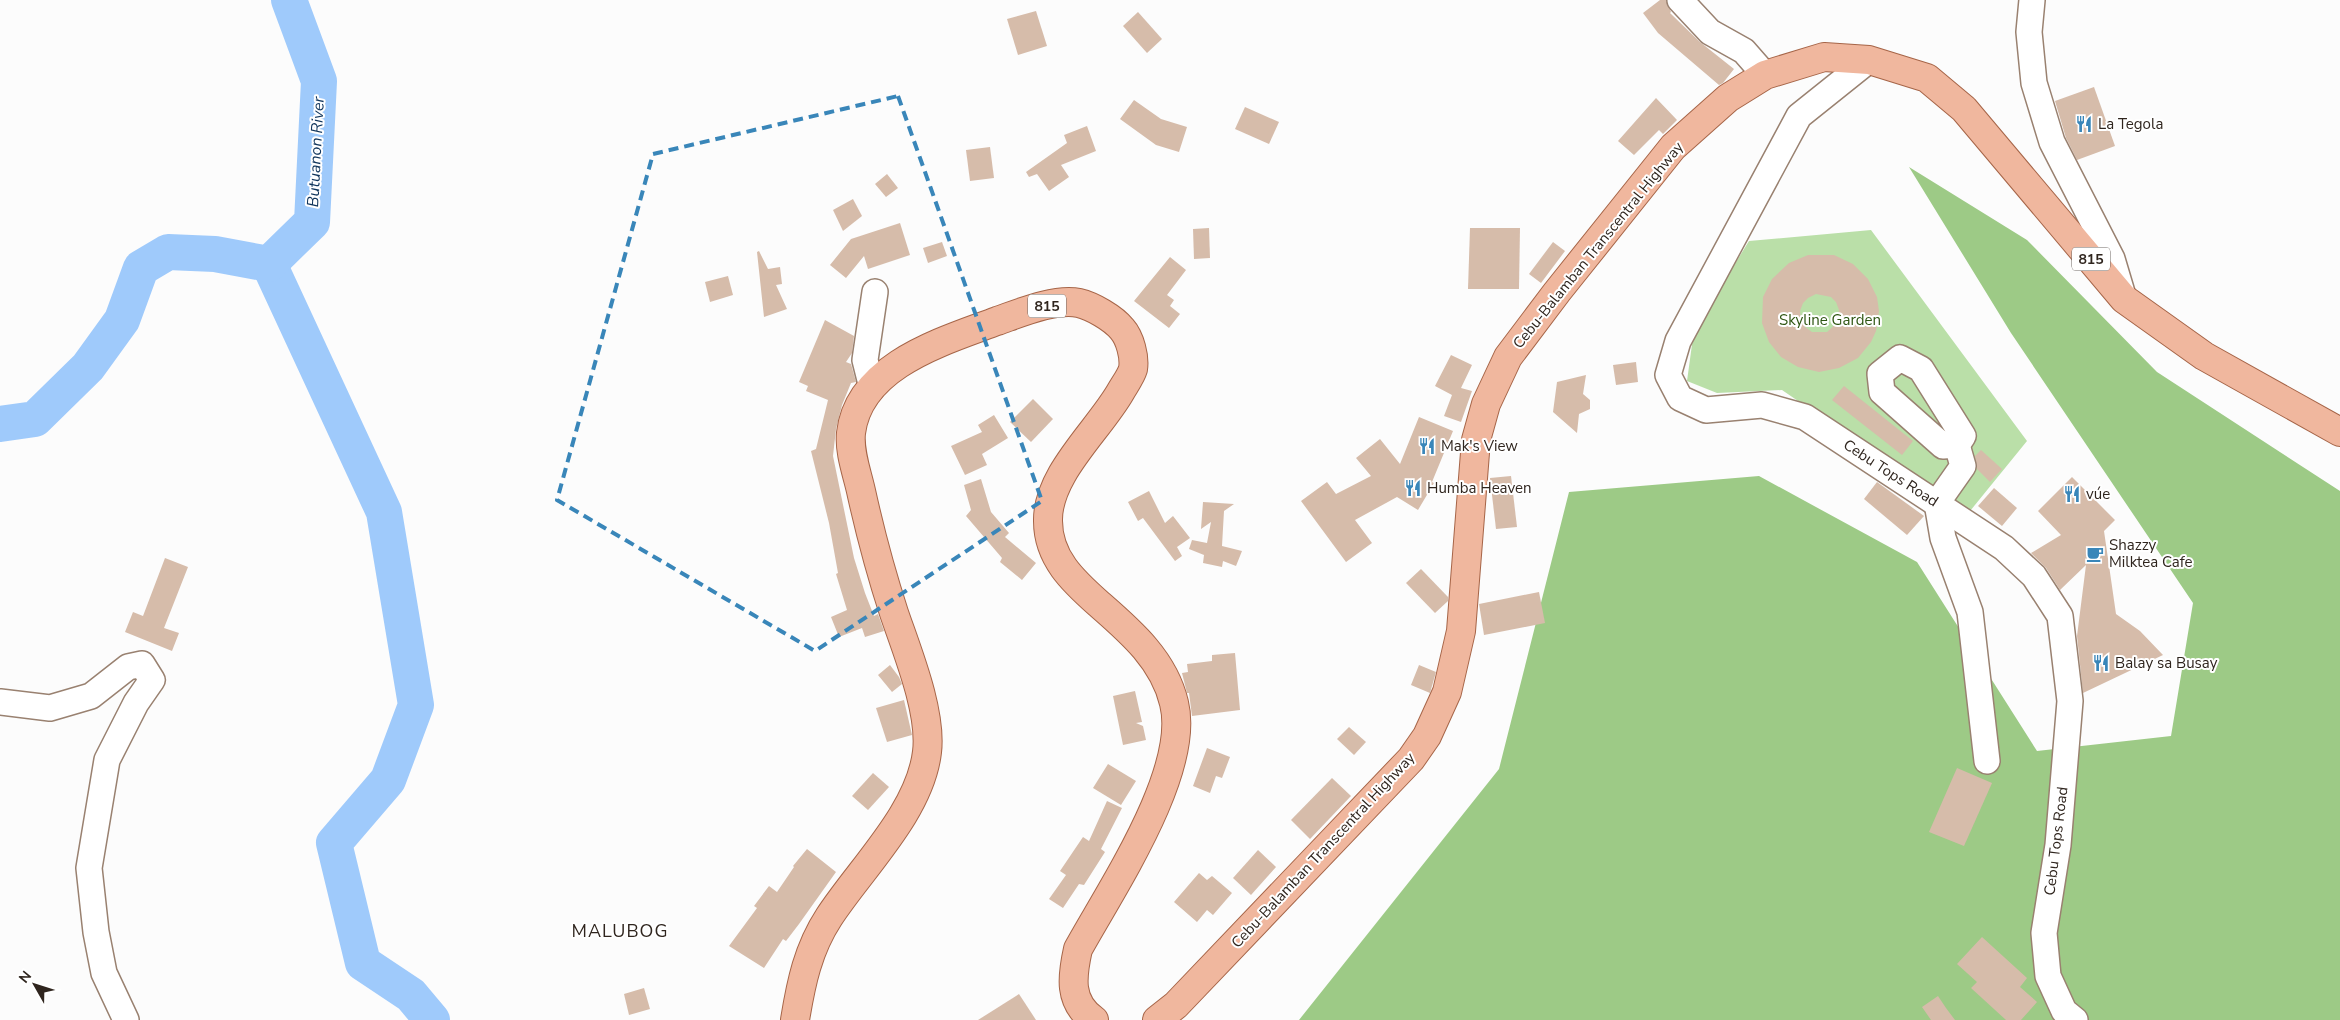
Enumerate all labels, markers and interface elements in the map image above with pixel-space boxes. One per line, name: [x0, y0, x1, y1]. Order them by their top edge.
water label: Butuanon River: [302, 95, 330, 208]
restaurant icon: La Tegola: [2074, 114, 2094, 134]
place label: La Tegola: [2098, 114, 2163, 134]
street label: Cebu-Balamban Transcentral Highway: [1508, 137, 1688, 353]
road number: 815: [2072, 248, 2110, 270]
road number: 815: [1028, 294, 1066, 318]
park label: Skyline Garden: [1779, 310, 1881, 330]
street label: Cebu Tops Road: [1840, 435, 1942, 511]
restaurant icon: Mak's View: [1417, 436, 1437, 456]
place label: Mak's View: [1441, 436, 1518, 456]
restaurant icon: Humba Heaven: [1403, 478, 1423, 498]
place label: Humba Heaven: [1427, 478, 1532, 498]
restaurant icon: vúe: [2062, 484, 2082, 504]
place label: vúe: [2086, 484, 2110, 504]
place label: Shazzy Milktea Cafe: [2109, 535, 2193, 572]
cafe icon: Shazzy Milktea Cafe: [2085, 544, 2105, 564]
restaurant icon: Balay sa Busay: [2091, 653, 2111, 673]
place label: Balay sa Busay: [2115, 653, 2218, 673]
street label: Cebu-Balamban Transcentral Highway: [1227, 748, 1419, 952]
street label: Cebu Tops Road: [2039, 785, 2073, 897]
district label: MALUBOG: [572, 919, 668, 943]
north arrow: [10, 960, 60, 1010]
text: N: [15, 967, 36, 987]

